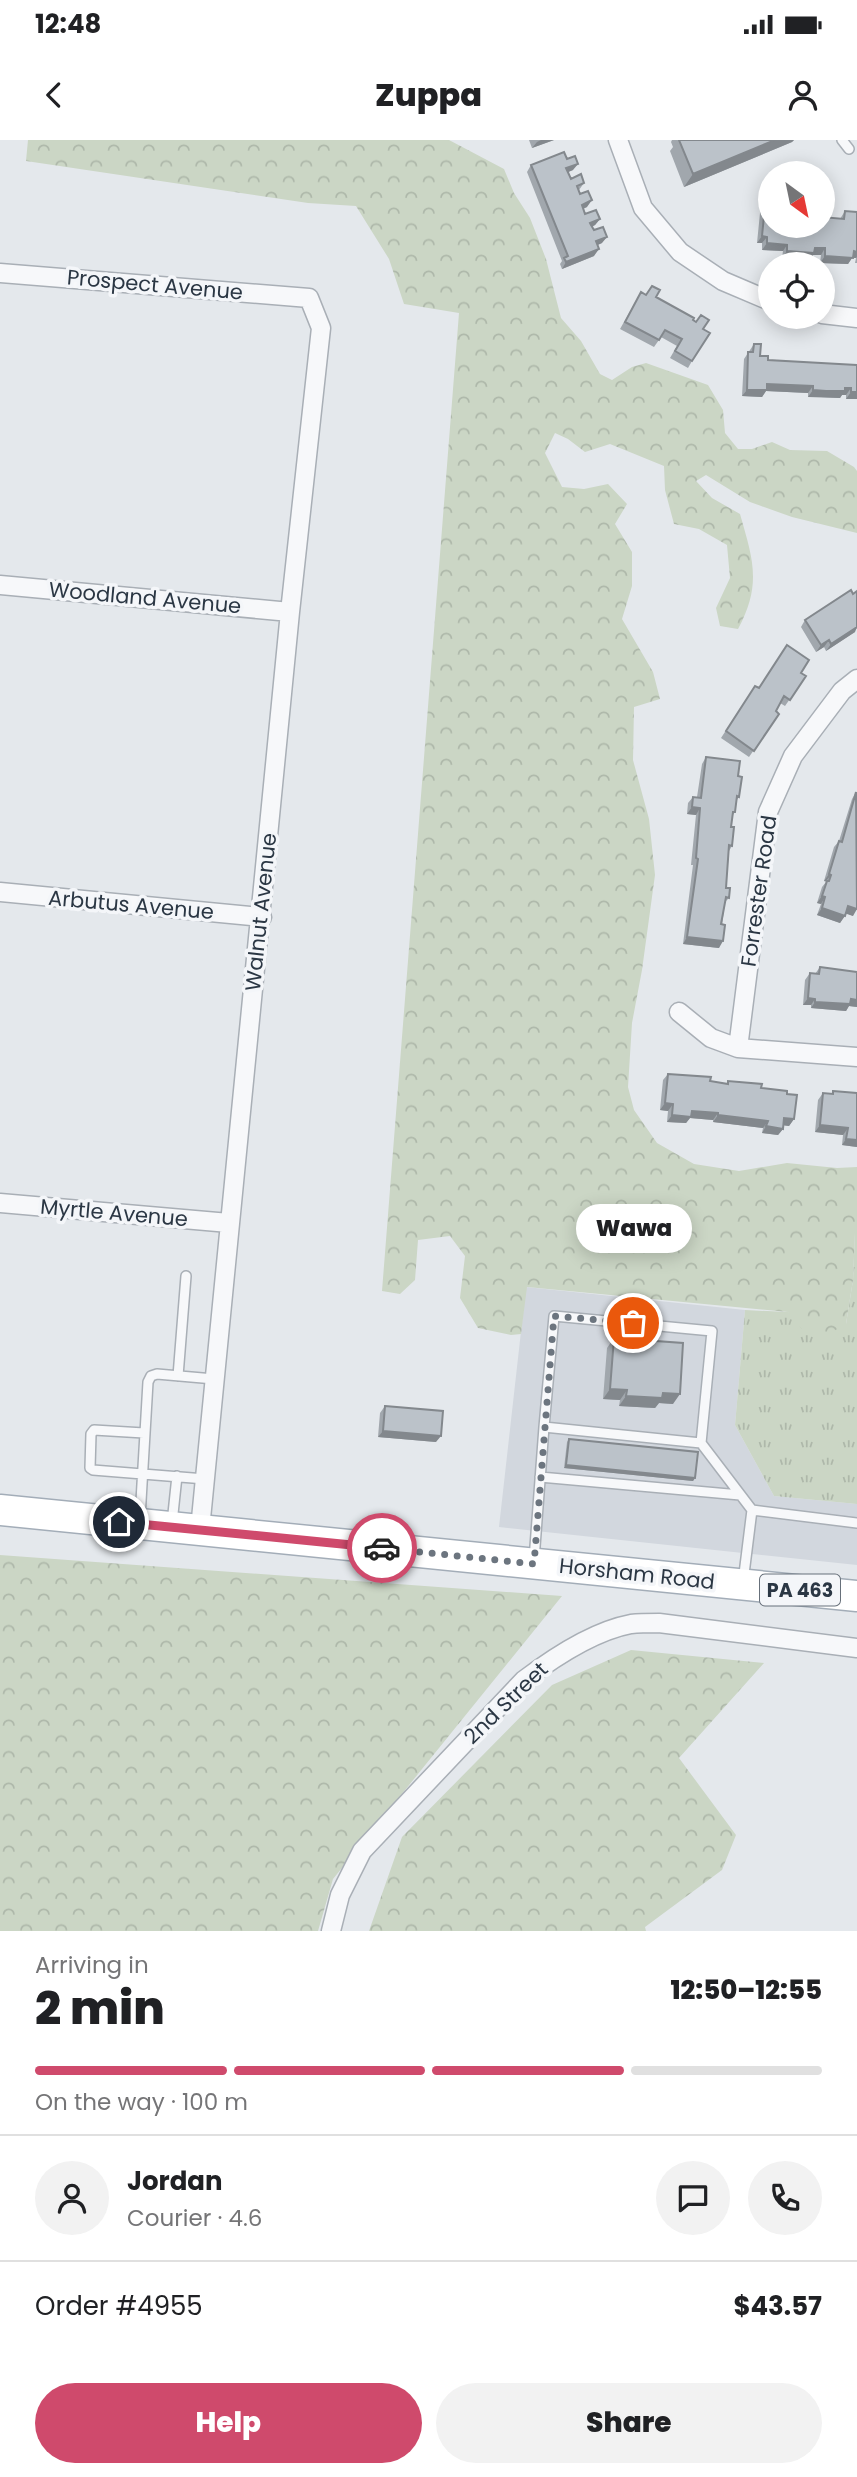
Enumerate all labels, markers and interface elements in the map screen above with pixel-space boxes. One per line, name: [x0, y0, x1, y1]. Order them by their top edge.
text: 12:48: [35, 6, 101, 42]
text: Zuppa: [375, 72, 482, 117]
icon: back: [35, 76, 73, 114]
icon: person: [784, 76, 822, 114]
north arrow: [758, 161, 835, 238]
map controls: [758, 161, 835, 329]
button: locate: [758, 252, 835, 329]
street label: Prospect Avenue: [66, 262, 244, 307]
street label: Woodland Avenue: [48, 575, 242, 620]
street label: Forrester Road: [734, 813, 783, 968]
street label: Walnut Avenue: [238, 831, 283, 992]
street label: Arbutus Avenue: [47, 883, 215, 926]
street label: Myrtle Avenue: [39, 1192, 189, 1233]
callout: Wawa: [575, 1204, 691, 1253]
text: Wawa: [596, 1212, 672, 1244]
pin: [603, 1293, 663, 1353]
icon: bag: [614, 1304, 652, 1342]
pin: [89, 1492, 149, 1552]
icon: home: [100, 1503, 138, 1541]
courier: [347, 1513, 417, 1583]
icon: car: [363, 1529, 401, 1567]
street label: Horsham Road: [558, 1551, 716, 1596]
road number: PA 463: [760, 1574, 840, 1606]
street label: 2nd Street: [457, 1655, 554, 1750]
text: Arriving in: [35, 1949, 149, 1981]
text: 12:50–12:55: [670, 1972, 822, 2008]
text: 2 min: [35, 1976, 165, 2040]
text: On the way · 100 m: [35, 2086, 248, 2118]
button: person: [35, 2161, 109, 2235]
button: chat: [656, 2161, 730, 2235]
button: phone: [748, 2161, 822, 2235]
text: Jordan: [127, 2163, 223, 2199]
text: Courier · 4.6: [127, 2202, 262, 2234]
text: Order #4955: [35, 2288, 203, 2324]
text: $43.57: [733, 2288, 822, 2324]
button: Help: [35, 2383, 422, 2463]
button: Share: [436, 2383, 822, 2463]

